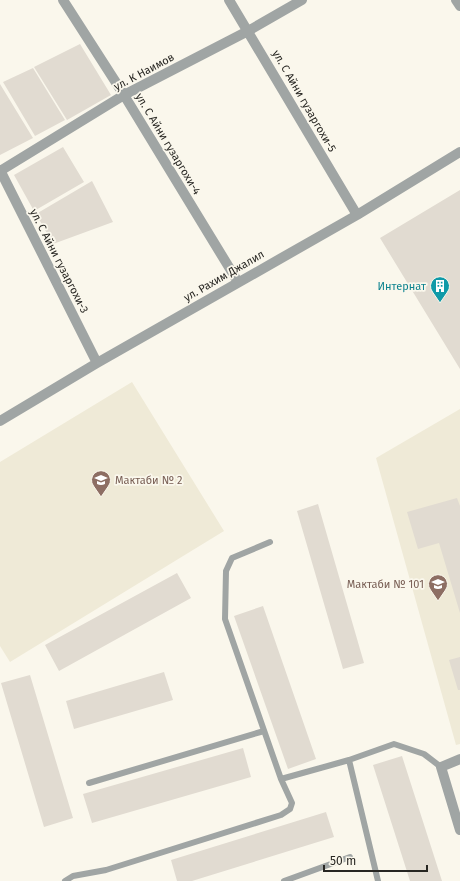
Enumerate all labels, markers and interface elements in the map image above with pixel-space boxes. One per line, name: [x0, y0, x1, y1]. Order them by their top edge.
street label: ул. С Айни гузаргохи-5: [269, 48, 339, 155]
street label: ул. К Наимов: [112, 51, 176, 93]
street label: ул. С Айни гузаргохи-4: [133, 91, 204, 197]
street label: ул. С Айни гузаргохи-3: [27, 207, 91, 315]
street label: ул. Рахим Джалил: [181, 248, 267, 304]
building icon: Интернат: [429, 275, 451, 303]
place label: Интернат: [378, 280, 426, 293]
school or university icon: Мактаби № 2: [90, 469, 112, 497]
place label: Мактаби № 2: [115, 474, 182, 487]
school or university icon: Мактаби № 101: [427, 573, 449, 601]
place label: Мактаби № 101: [347, 578, 424, 591]
scale bar: [324, 847, 427, 873]
text: 50 m: [330, 854, 356, 868]

